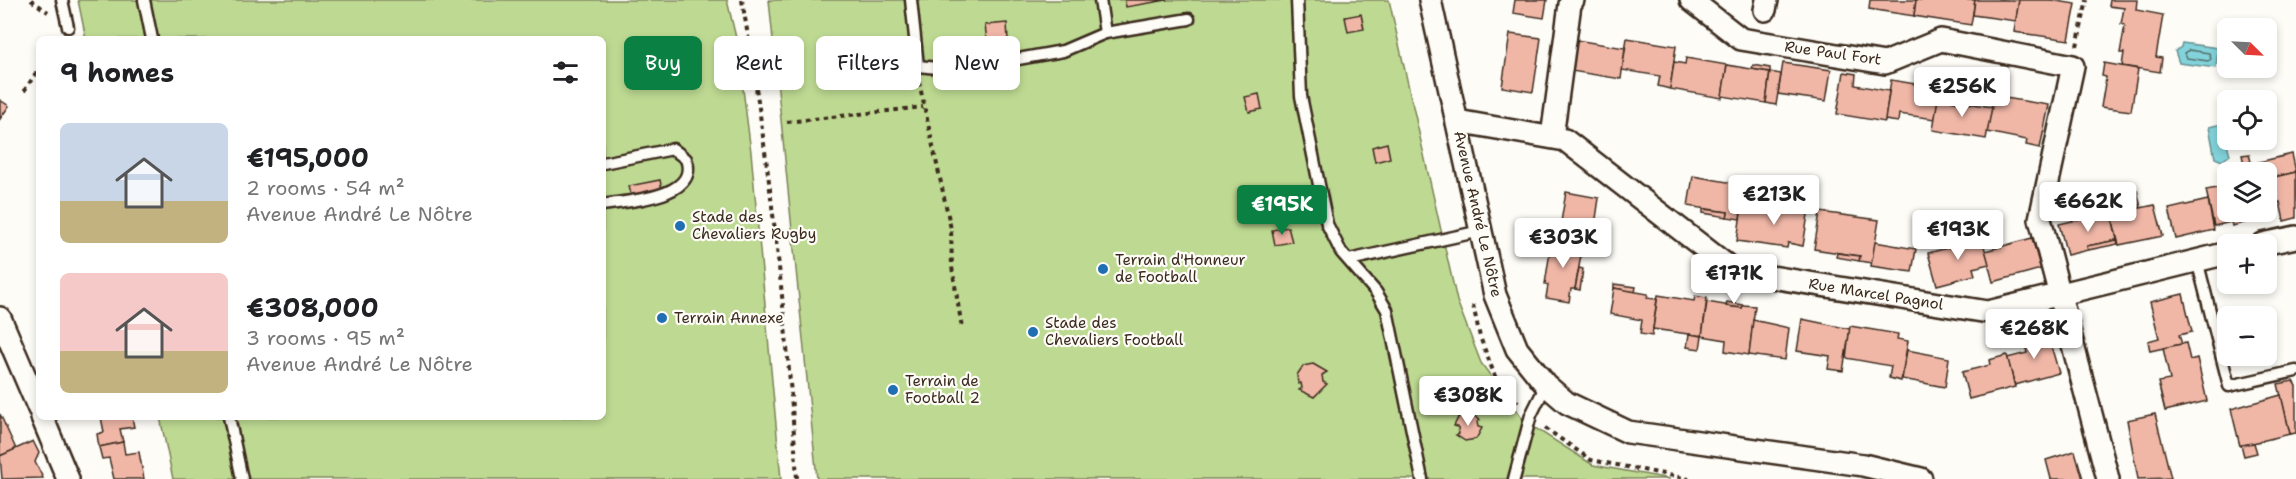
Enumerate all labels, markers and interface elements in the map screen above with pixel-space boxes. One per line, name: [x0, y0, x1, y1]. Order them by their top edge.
north arrow: [2217, 18, 2277, 78]
map controls: [2217, 18, 2277, 366]
chip: Buy: [624, 36, 702, 90]
chip: Rent: [714, 36, 804, 90]
chip: Filters: [816, 36, 921, 90]
chip: New: [933, 36, 1020, 90]
street label: Rue Paul Fort: [1783, 36, 1883, 70]
text: 9 homes: [60, 55, 174, 90]
icon: filters: [549, 56, 582, 89]
pin: €256K: [1920, 67, 2004, 118]
text: €256K: [1928, 73, 1996, 99]
button: locate: [2217, 90, 2277, 150]
street label: Avenue André Le Nôtre: [1449, 129, 1507, 299]
text: €195,000: [246, 140, 369, 175]
icon: home: [108, 147, 180, 219]
button: layers: [2217, 162, 2277, 222]
text: 2 rooms · 54 m²: [246, 175, 405, 201]
pin: €213K: [1732, 175, 1816, 226]
text: €213K: [1742, 181, 1806, 207]
pin: €662K: [2046, 182, 2130, 233]
pin: €195K: [1240, 185, 1324, 236]
text: €662K: [2053, 188, 2123, 214]
text: €195K: [1251, 191, 1313, 217]
text: Avenue André Le Nôtre: [246, 201, 473, 227]
place label: Stade des Chevaliers Rugby: [692, 207, 816, 244]
pin: €193K: [1916, 210, 2000, 261]
text: €193K: [1926, 216, 1990, 242]
pin: €303K: [1521, 218, 1605, 269]
marker: Stade des Chevaliers Rugby: [673, 219, 687, 233]
text: €303K: [1528, 224, 1598, 250]
button: +: [2217, 234, 2277, 294]
place label: Terrain d'Honneur de Football: [1115, 250, 1246, 287]
pin: €171K: [1692, 254, 1776, 305]
text: €171K: [1705, 260, 1763, 286]
marker: Terrain d'Honneur de Football: [1096, 262, 1110, 276]
street label: Rue Marcel Pagnol: [1807, 273, 1945, 315]
text: €308,000: [246, 290, 379, 325]
icon: home: [108, 297, 180, 369]
button: −: [2217, 306, 2277, 366]
place label: Terrain Annexe: [674, 308, 784, 328]
pin: €268K: [1992, 309, 2076, 360]
marker: Terrain Annexe: [655, 311, 669, 325]
place label: Stade des Chevaliers Football: [1045, 313, 1184, 350]
text: €268K: [1999, 315, 2069, 341]
text: 3 rooms · 95 m²: [246, 325, 405, 351]
marker: Stade des Chevaliers Football: [1026, 325, 1040, 339]
text: Avenue André Le Nôtre: [246, 351, 473, 377]
place label: Terrain de Football 2: [905, 371, 980, 408]
pin: €308K: [1426, 376, 1510, 427]
text: €308K: [1433, 382, 1503, 408]
marker: Terrain de Football 2: [886, 383, 900, 397]

